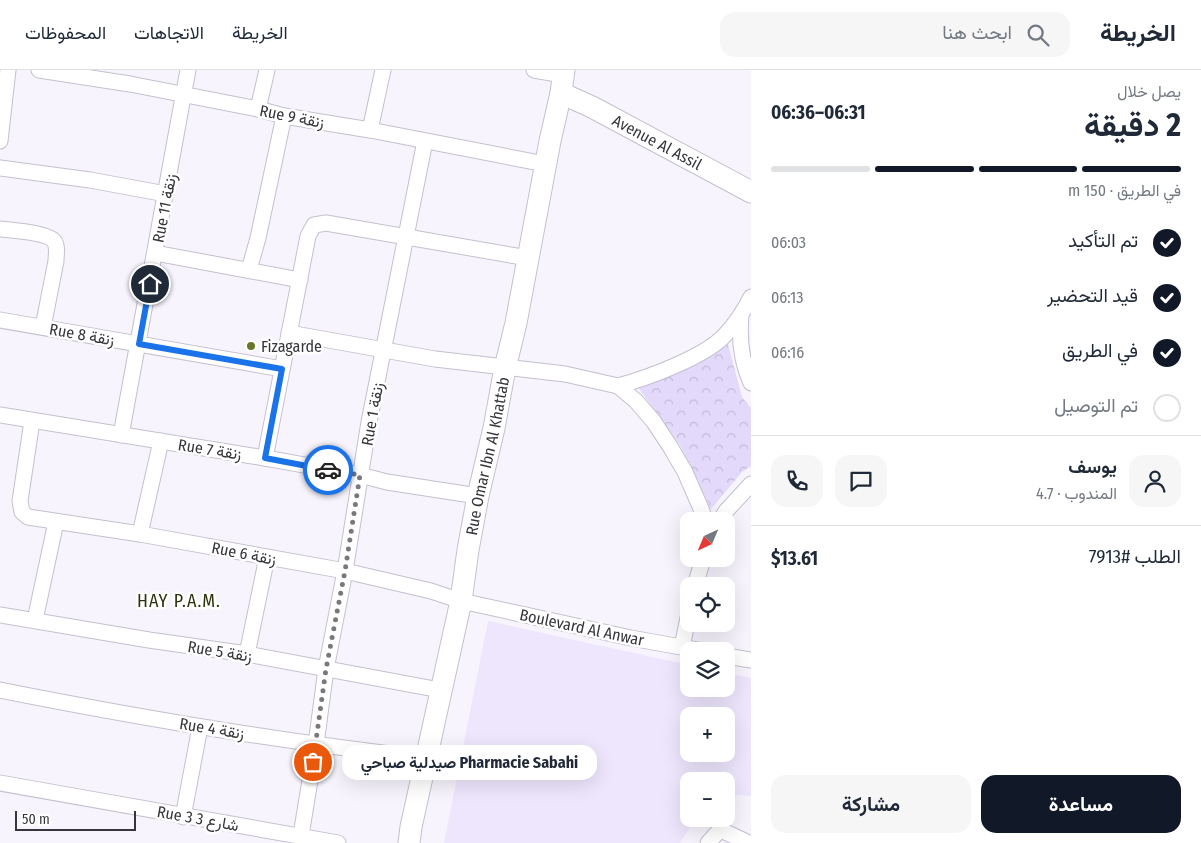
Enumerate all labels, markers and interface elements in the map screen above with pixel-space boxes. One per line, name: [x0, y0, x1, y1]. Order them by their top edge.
search box: [720, 12, 1070, 57]
text: الخريطة: [1100, 19, 1176, 47]
text: ابحث هنا: [942, 21, 1012, 44]
icon: search: [1024, 21, 1052, 49]
text: المحفوظات: [25, 22, 106, 44]
text: الاتجاهات: [134, 22, 204, 44]
text: الخريطة: [232, 22, 288, 44]
text: يصل خلال: [1117, 82, 1181, 101]
street label: Rue 9 زنقة: [258, 101, 326, 133]
text: 06:31–06:36: [771, 101, 866, 124]
text: 2 دقيقة: [1084, 106, 1181, 144]
street label: Avenue Al Assil: [609, 111, 705, 174]
street label: Rue 11 زنقة: [148, 172, 181, 244]
text: في الطريق · 150 m: [1068, 181, 1181, 200]
text: تم التأكيد: [1068, 229, 1138, 252]
icon: check: [1153, 229, 1181, 257]
text: 06:03: [771, 233, 806, 252]
pin: [129, 263, 171, 305]
icon: home: [136, 270, 164, 298]
text: قيد التحضير: [1047, 284, 1138, 307]
icon: check: [1153, 284, 1181, 312]
text: 06:13: [771, 288, 803, 307]
street label: Rue 8 زنقة: [48, 319, 116, 351]
place label: Fizagarde: [261, 337, 322, 356]
text: في الطريق: [1062, 339, 1138, 362]
icon: check: [1153, 339, 1181, 367]
marker: Fizagarde: [245, 340, 257, 352]
text: 06:16: [771, 343, 804, 362]
street label: Rue Omar Ibn Al Khattab: [462, 375, 513, 537]
street label: Rue 1 زنقة: [358, 381, 388, 447]
text: تم التوصيل: [1054, 394, 1138, 417]
street label: Rue 7 زنقة: [177, 435, 243, 465]
courier: [303, 445, 353, 495]
button: phone: [771, 455, 823, 507]
button: chat: [835, 455, 887, 507]
text: يوسف: [1068, 455, 1117, 478]
button: person: [1129, 455, 1181, 507]
icon: car: [314, 456, 342, 484]
text: المندوب · 4.7: [1036, 484, 1117, 503]
north arrow: [680, 512, 735, 568]
map controls: [680, 512, 735, 827]
street label: Rue 6 زنقة: [210, 538, 278, 570]
text: الطلب #7913: [1089, 545, 1181, 568]
text: $13.61: [771, 547, 818, 570]
button: locate: [680, 577, 735, 632]
district label: HAY P.A.M.: [137, 590, 221, 612]
street label: Boulevard Al Anwar: [518, 605, 646, 650]
street label: Rue 5 زنقة: [186, 637, 254, 667]
button: layers: [680, 642, 735, 697]
button: +: [680, 707, 735, 762]
street label: Rue 4 زنقة: [178, 714, 246, 744]
pin: [292, 741, 334, 783]
callout: Pharmacie Sabahi صيدلية صباحي: [343, 744, 598, 780]
icon: bag: [299, 748, 327, 776]
text: Pharmacie Sabahi صيدلية صباحي: [361, 753, 578, 772]
button: −: [680, 772, 735, 827]
button: مشاركة: [771, 775, 971, 833]
button: مساعدة: [981, 775, 1181, 833]
street label: Rue 3 شارع 3: [155, 802, 240, 837]
scale bar: [15, 808, 136, 831]
text: 50 m: [22, 811, 50, 828]

